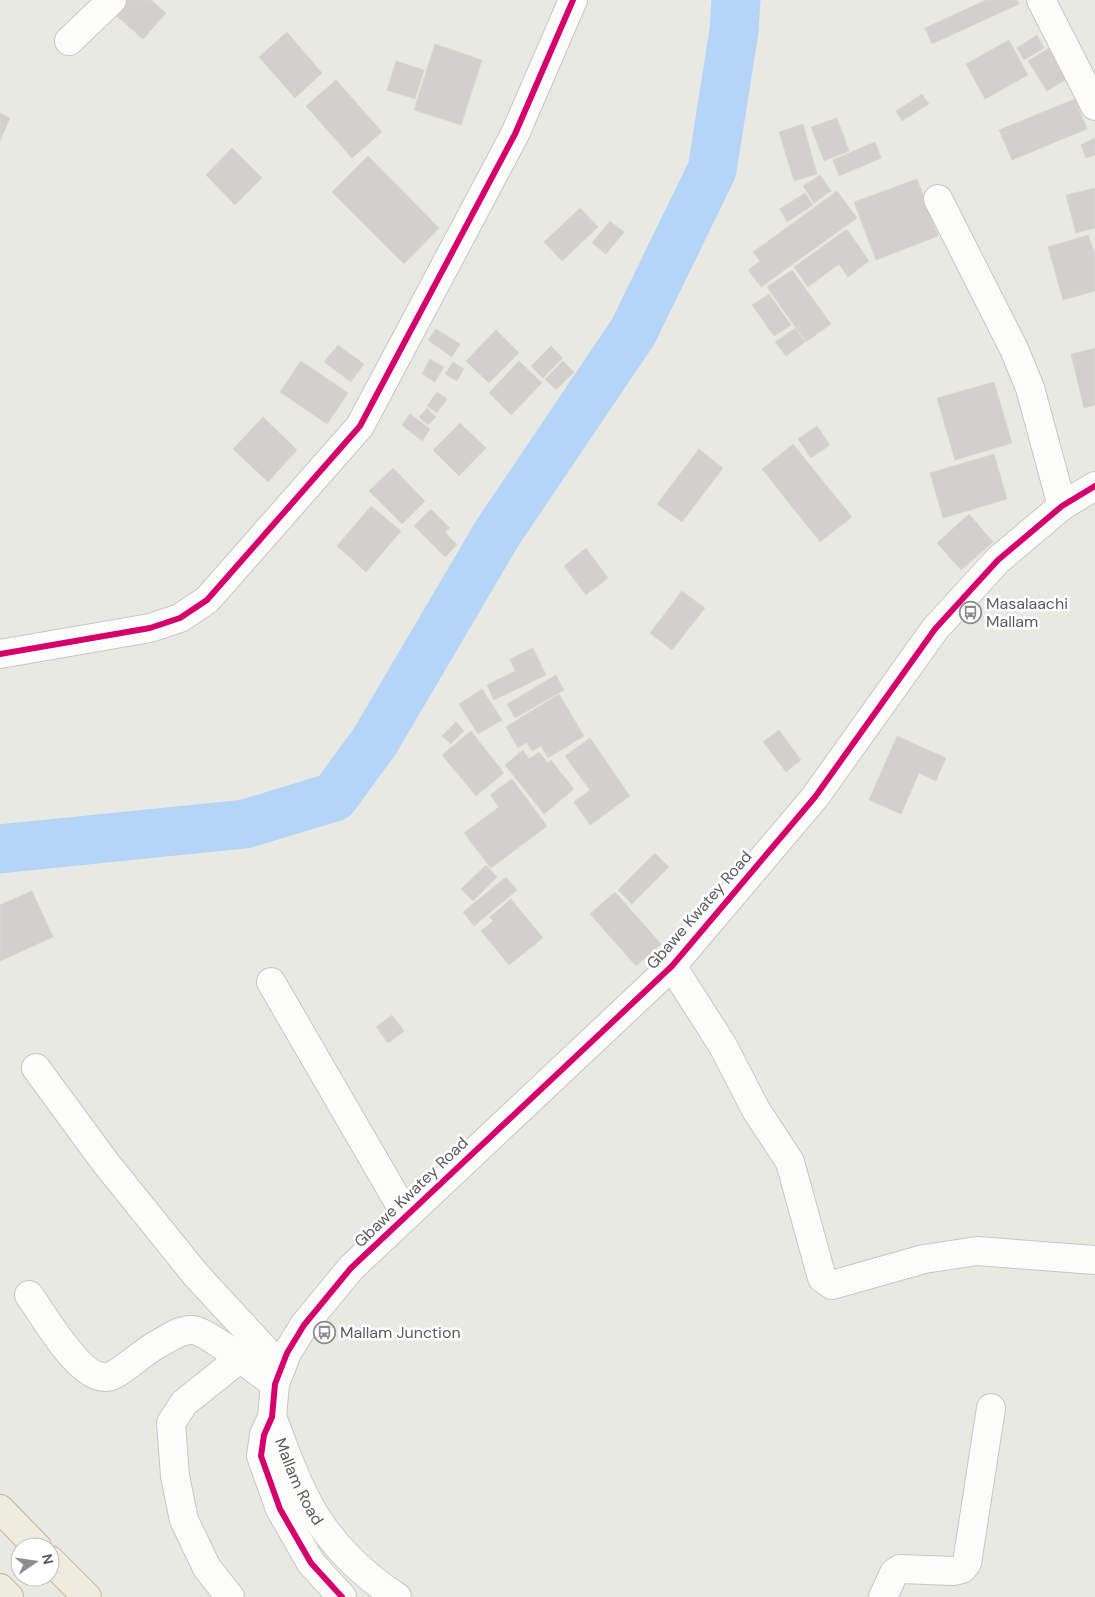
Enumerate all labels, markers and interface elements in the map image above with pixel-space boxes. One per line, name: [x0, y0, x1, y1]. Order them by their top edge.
place label: Masalaachi Mallam: [986, 593, 1068, 632]
bus stop icon: Masalaachi Mallam: [958, 600, 982, 624]
street label: Gbawe Kwatey Road: [642, 846, 756, 974]
street label: Gbawe Kwatey Road: [350, 1132, 472, 1252]
bus stop icon: Mallam Junction: [312, 1320, 336, 1344]
place label: Mallam Junction: [340, 1322, 461, 1343]
street label: Mallam Road: [270, 1435, 329, 1529]
north arrow: [10, 1537, 60, 1587]
text: N: [38, 1552, 58, 1566]

